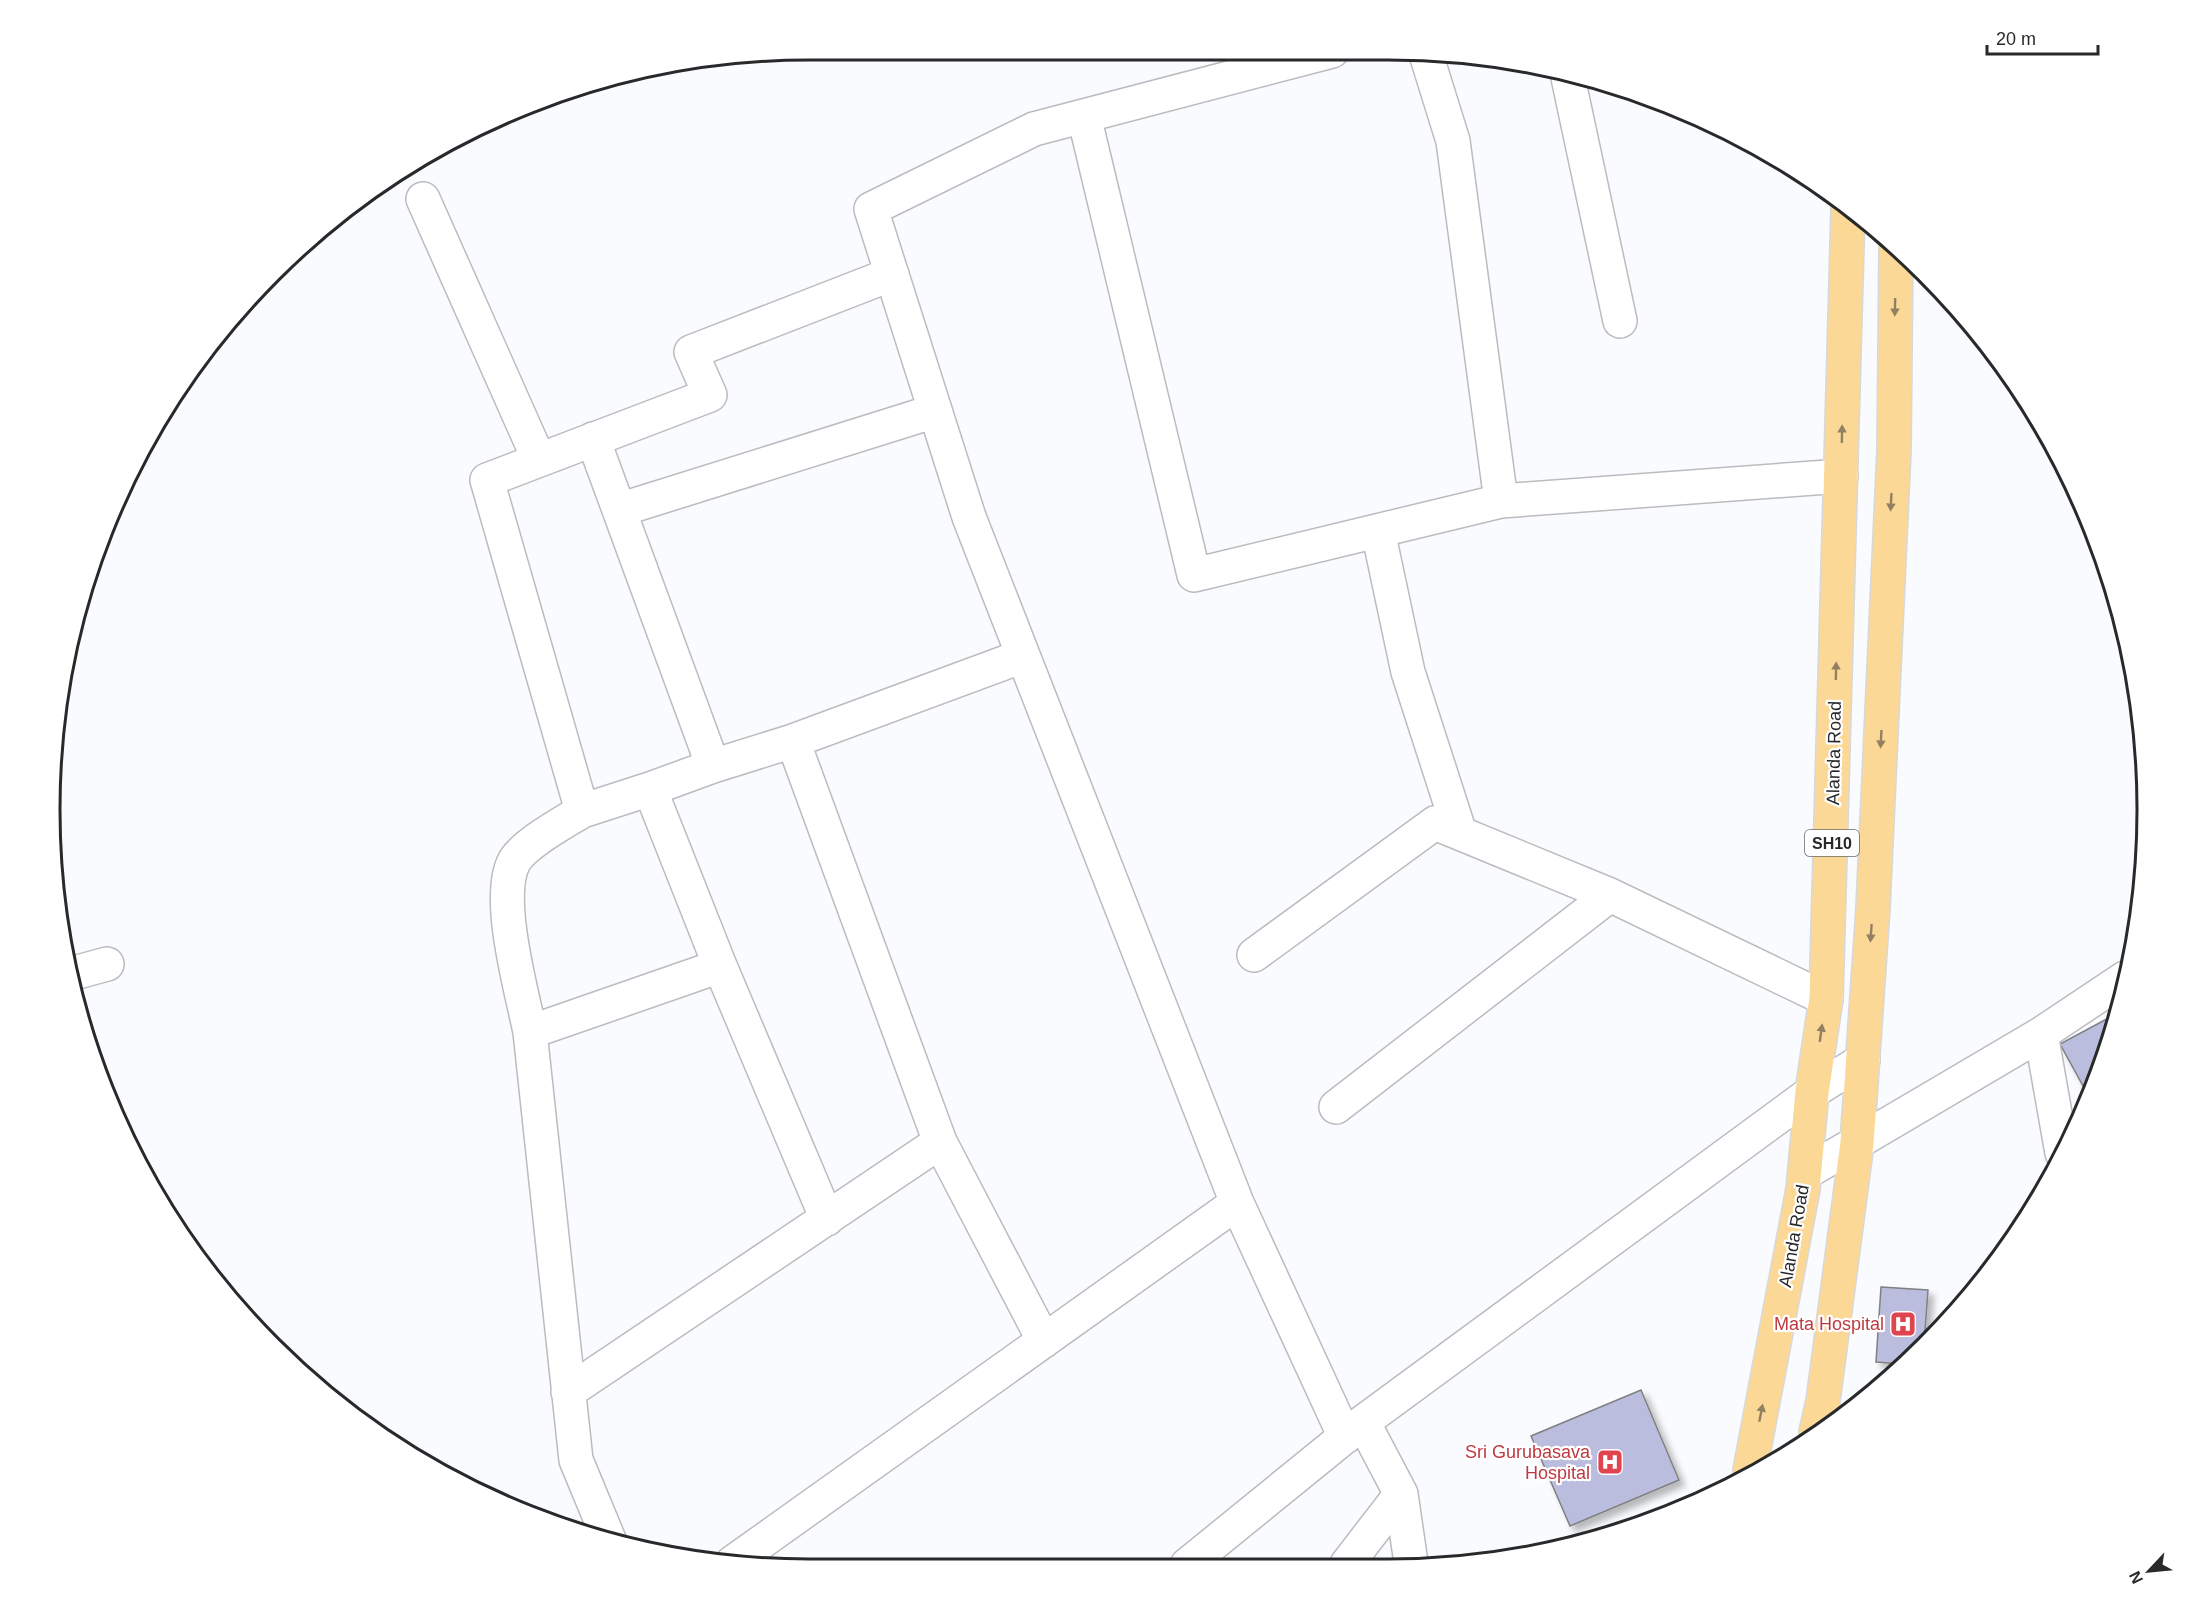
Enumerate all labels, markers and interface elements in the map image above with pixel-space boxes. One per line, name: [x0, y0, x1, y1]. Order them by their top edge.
scale bar: [1987, 18, 2098, 56]
text: 20 m: [1996, 29, 2036, 49]
one-way arrow: [1890, 297, 1900, 316]
one-way arrow: [1838, 425, 1847, 444]
one-way arrow: [1887, 492, 1896, 511]
one-way arrow: [1832, 662, 1841, 681]
street label: Alanda Road: [1823, 701, 1845, 805]
one-way arrow: [1876, 729, 1885, 748]
road number: SH10: [1805, 830, 1859, 856]
one-way arrow: [1867, 924, 1876, 943]
one-way arrow: [1816, 1024, 1825, 1043]
street label: Alanda Road: [1775, 1183, 1813, 1289]
hospital icon: Mata Hospital: [1888, 1309, 1918, 1339]
place label: Mata Hospital: [1774, 1314, 1884, 1334]
one-way arrow: [1757, 1403, 1766, 1422]
place label: Sri Gurubasava Hospital: [1465, 1442, 1591, 1483]
hospital icon: Sri Gurubasava Hospital: [1595, 1447, 1625, 1477]
north arrow: [2119, 1541, 2179, 1601]
text: N: [2126, 1568, 2146, 1586]

